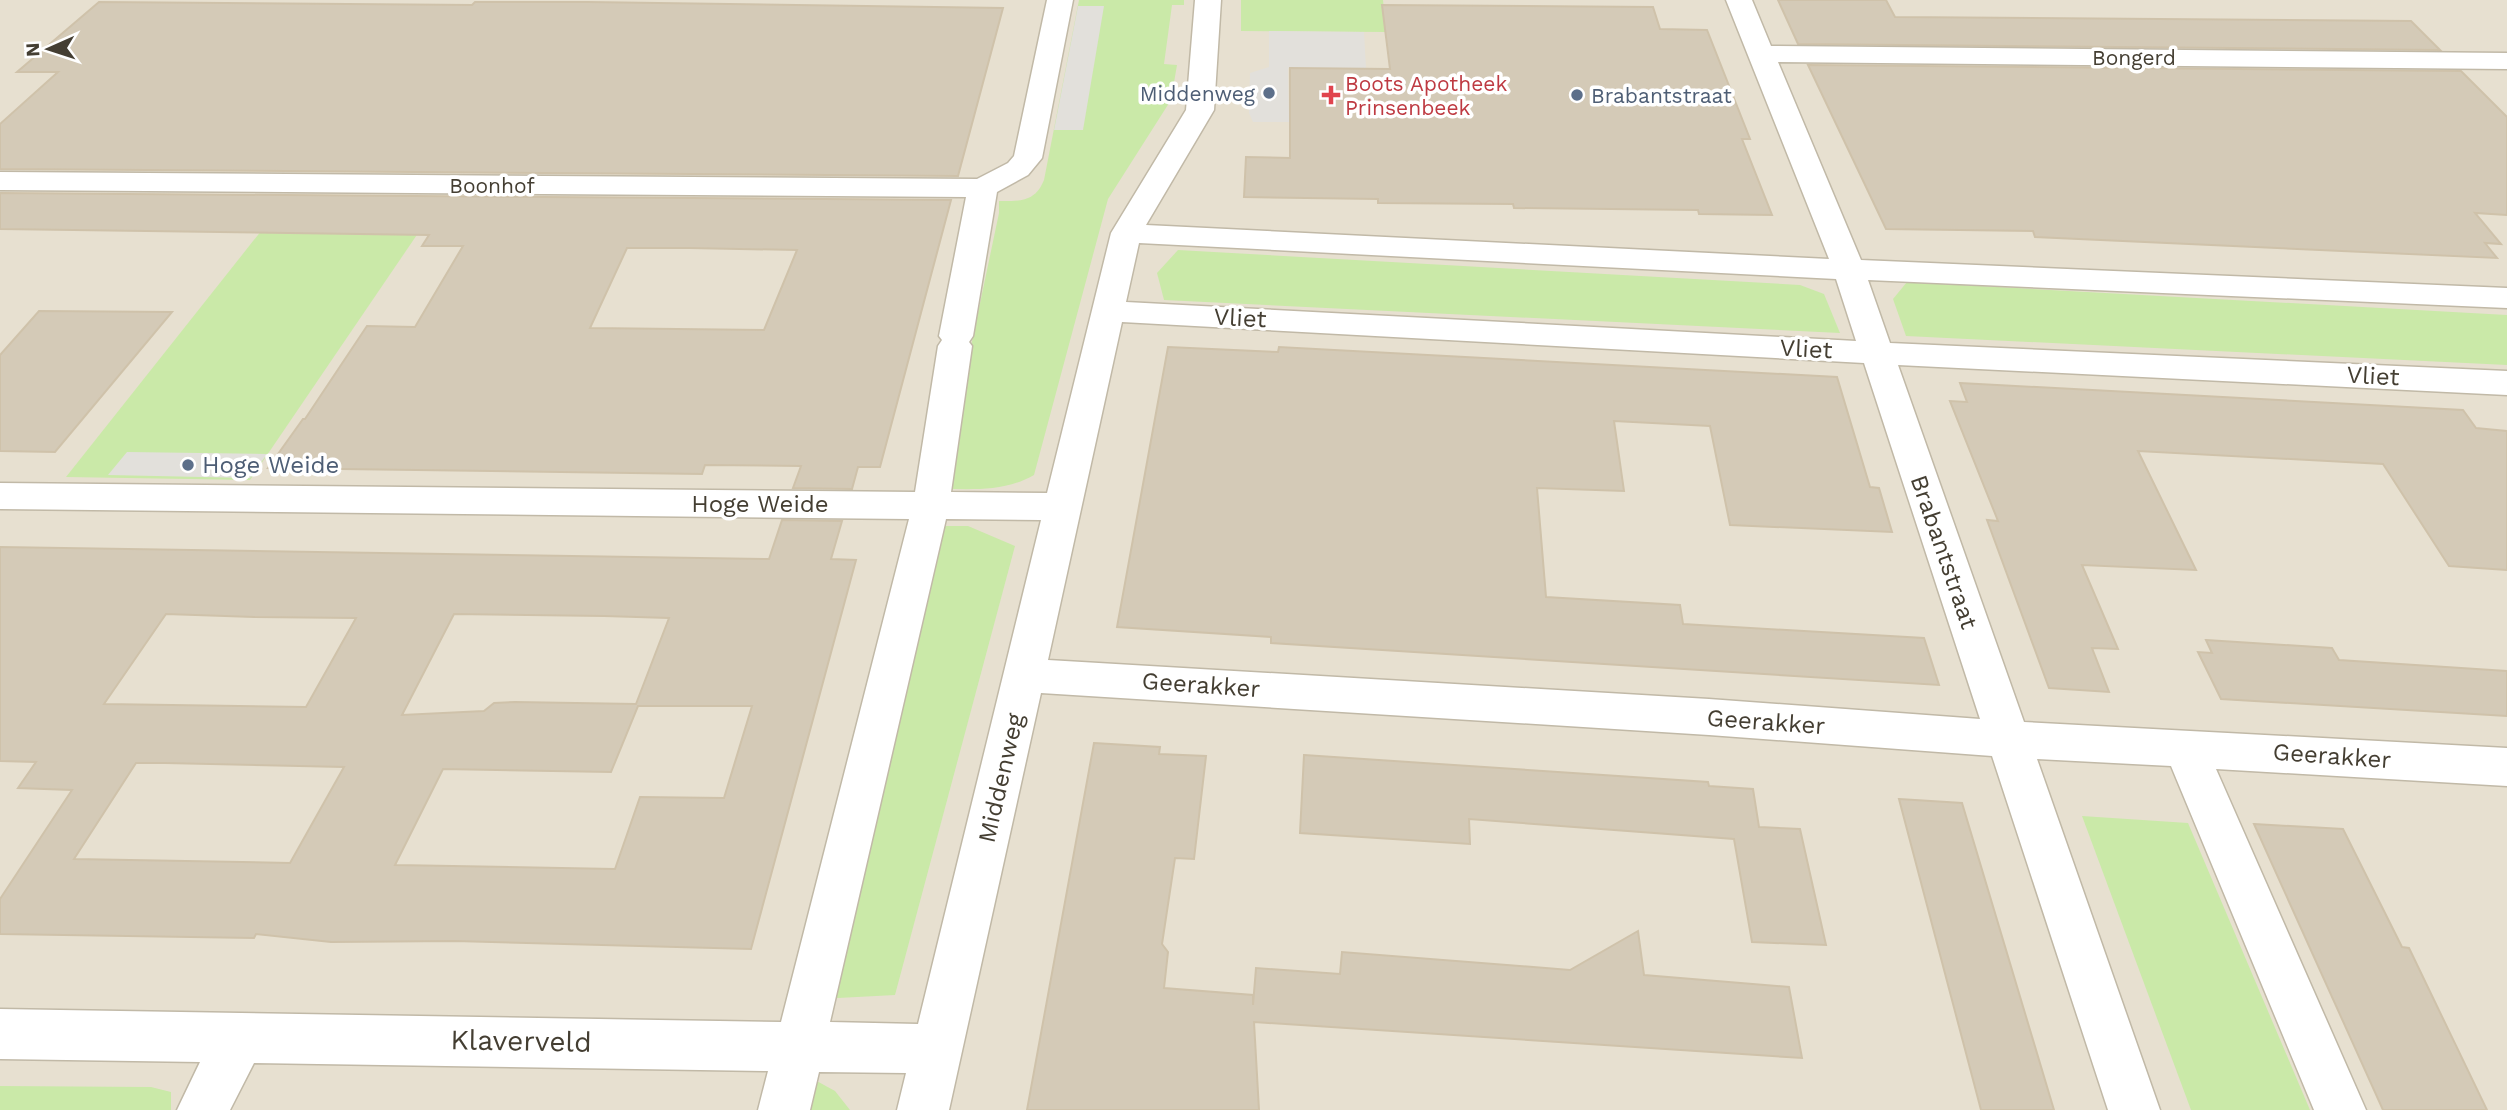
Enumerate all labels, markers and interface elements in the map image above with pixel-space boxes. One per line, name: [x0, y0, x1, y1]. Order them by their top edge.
north arrow: [14, 14, 84, 84]
text: N: [21, 42, 44, 58]
street label: Bongerd: [2092, 45, 2176, 70]
place label: Boots Apotheek Prinsenbeek: [1345, 71, 1507, 120]
place label: Middenweg: [1140, 81, 1256, 106]
place label: Brabantstraat: [1591, 83, 1732, 108]
marker: Middenweg: [1261, 85, 1277, 101]
marker: Boots Apotheek Prinsenbeek: [1323, 87, 1339, 103]
marker: Brabantstraat: [1569, 87, 1585, 103]
street label: Boonhof: [449, 173, 535, 198]
street label: Vliet: [1213, 303, 1267, 333]
street label: Vliet: [1779, 334, 1833, 364]
street label: Vliet: [2346, 361, 2400, 391]
place label: Hoge Weide: [202, 451, 339, 479]
marker: Hoge Weide: [180, 457, 196, 473]
street label: Brabantstraat: [1905, 471, 1983, 633]
street label: Hoge Weide: [691, 490, 829, 518]
street label: Geerakker: [1141, 667, 1261, 703]
street label: Geerakker: [1706, 704, 1826, 740]
street label: Middenweg: [973, 710, 1030, 845]
street label: Geerakker: [2272, 738, 2392, 774]
street label: Klaverveld: [450, 1023, 592, 1059]

